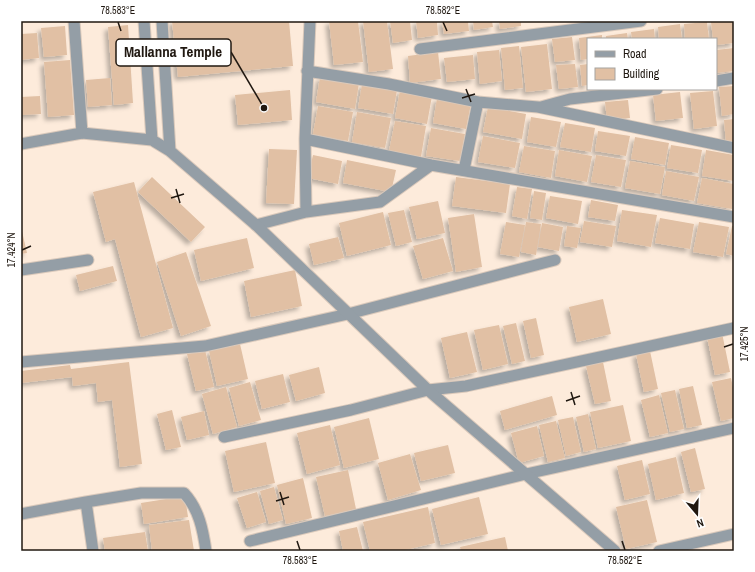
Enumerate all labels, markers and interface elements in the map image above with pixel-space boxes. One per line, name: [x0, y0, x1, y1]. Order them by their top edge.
text: 78.583°E: [101, 4, 135, 17]
text: 78.582°E: [426, 4, 460, 17]
legend: [587, 38, 717, 90]
callout: Mallanna Temple: [116, 39, 231, 66]
text: Mallanna Temple: [124, 41, 222, 62]
text: Road: [623, 46, 647, 62]
text: Building: [623, 66, 660, 82]
text: 17.424°N: [5, 232, 18, 268]
text: 17.425°N: [738, 326, 751, 362]
north arrow: [677, 494, 717, 534]
text: N: [695, 516, 706, 531]
text: 78.583°E: [283, 554, 317, 567]
text: 78.582°E: [608, 554, 642, 567]

